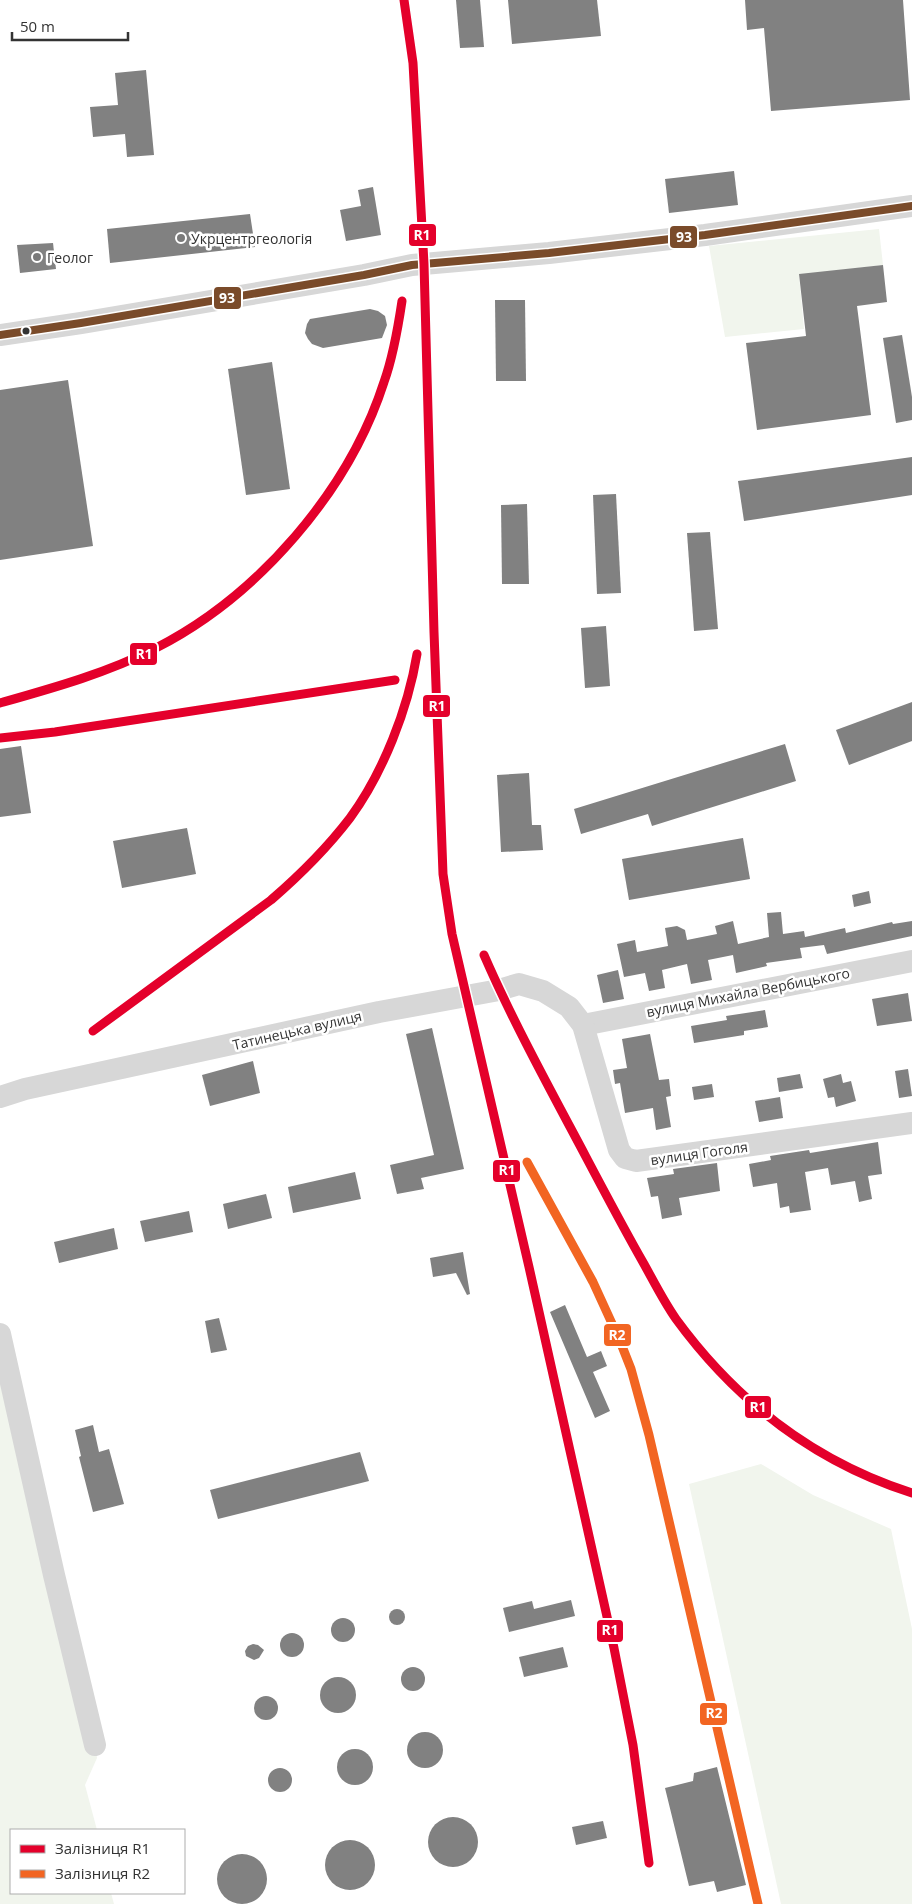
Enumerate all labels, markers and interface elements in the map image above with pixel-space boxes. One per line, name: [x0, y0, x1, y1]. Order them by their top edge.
scale bar: [12, 10, 129, 42]
text: 50 m: [20, 16, 55, 36]
line badge: R1: [408, 223, 437, 247]
text: R1: [413, 225, 431, 244]
line badge: 93: [669, 225, 698, 249]
text: 93: [676, 227, 692, 246]
place label: Укрцентргеологія: [191, 229, 312, 248]
marker: Укрцентргеологія: [175, 232, 187, 244]
place label: Геолог: [47, 248, 93, 267]
marker: Геолог: [31, 251, 43, 263]
line badge: 93: [213, 286, 242, 310]
text: 93: [219, 288, 235, 307]
unlabelled marker: [21, 326, 31, 336]
line badge: R1: [129, 642, 158, 666]
text: R1: [135, 644, 153, 663]
line badge: R1: [422, 694, 451, 718]
text: R1: [428, 696, 446, 715]
street label: вулиця Михайла Вербицького: [645, 963, 851, 1021]
street label: Татинецька вулиця: [231, 1006, 363, 1054]
street label: вулиця Гоголя: [649, 1137, 749, 1169]
line badge: R1: [492, 1159, 521, 1183]
text: R1: [498, 1160, 516, 1179]
line badge: R2: [603, 1323, 632, 1347]
text: R2: [608, 1325, 626, 1344]
line badge: R1: [744, 1395, 772, 1419]
text: R1: [749, 1397, 767, 1416]
line badge: R1: [596, 1619, 624, 1643]
text: R1: [601, 1620, 619, 1639]
line badge: R2: [699, 1702, 728, 1726]
text: R2: [705, 1703, 723, 1722]
legend: [10, 1829, 185, 1894]
text: Залізниця R1: [55, 1838, 150, 1858]
text: Залізниця R2: [55, 1863, 150, 1883]

